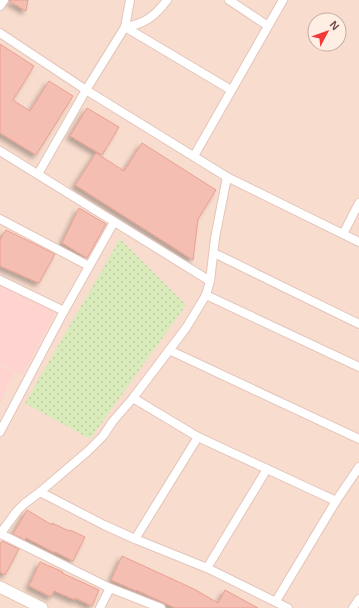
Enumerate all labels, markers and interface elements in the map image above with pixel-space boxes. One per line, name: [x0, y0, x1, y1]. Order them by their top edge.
north arrow: [307, 12, 347, 52]
text: N: [327, 19, 342, 32]

